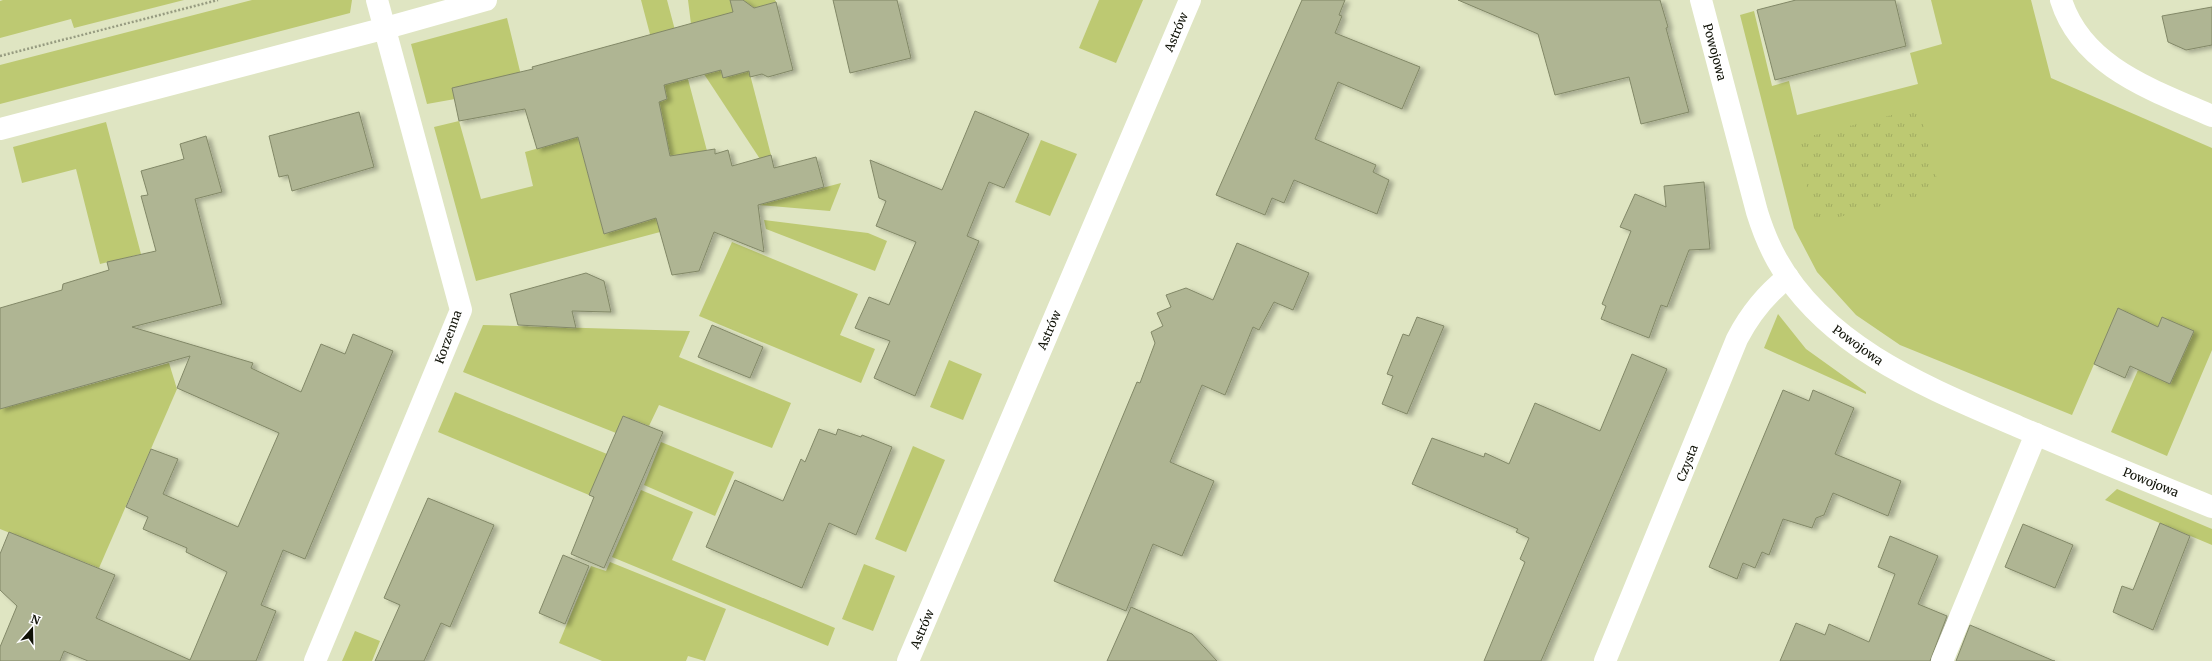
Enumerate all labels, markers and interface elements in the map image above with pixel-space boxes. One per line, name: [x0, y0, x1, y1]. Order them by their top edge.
street label: Astrów: [1161, 9, 1191, 55]
street label: Powojowa: [1700, 22, 1730, 83]
street label: Astrów: [1034, 307, 1064, 353]
street label: Korzenna: [431, 308, 465, 366]
street label: Powojowa: [1830, 322, 1887, 369]
street label: Czysta: [1673, 442, 1701, 484]
street label: Powojowa: [2121, 464, 2182, 500]
street label: Astrów: [907, 606, 937, 652]
north arrow: [12, 609, 52, 649]
text: N: [29, 612, 42, 628]

